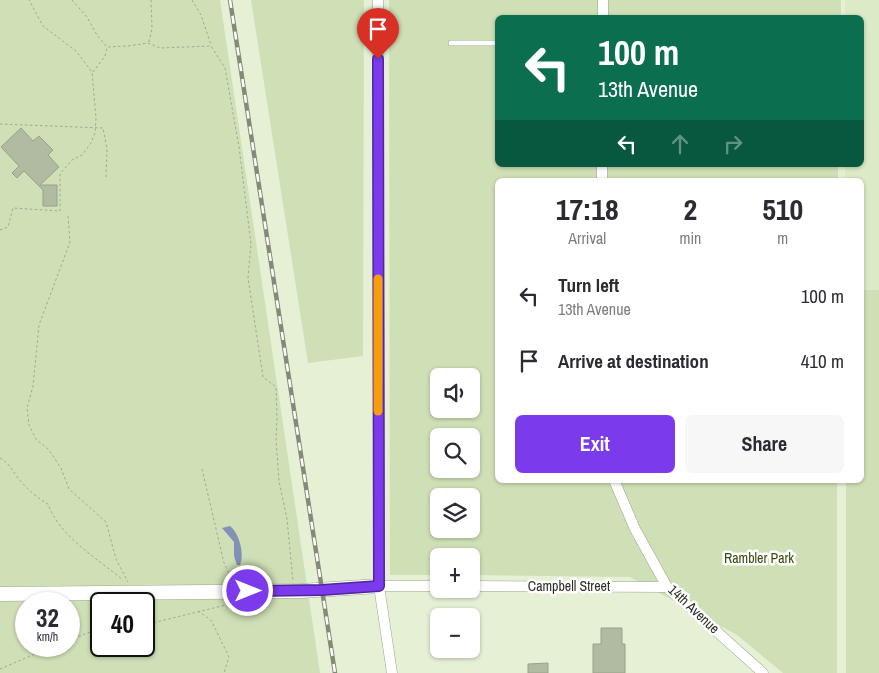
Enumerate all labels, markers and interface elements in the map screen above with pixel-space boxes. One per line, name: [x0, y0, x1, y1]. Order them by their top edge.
pin: [357, 8, 399, 59]
icon: arrive: [364, 15, 392, 43]
text: 100 m: [598, 29, 679, 76]
icon: left: [515, 35, 580, 100]
text: 13th Avenue: [598, 74, 698, 104]
icon: left: [613, 130, 641, 158]
icon: ahead: [666, 130, 694, 158]
icon: right: [719, 130, 747, 158]
text: 17:18: [556, 189, 619, 229]
text: 2: [684, 189, 697, 229]
text: 510: [762, 189, 803, 229]
text: Arrival: [568, 227, 606, 249]
text: min: [679, 227, 701, 249]
text: m: [777, 227, 788, 249]
text: Turn left: [558, 272, 619, 298]
icon: left: [515, 282, 543, 310]
text: 100 m: [801, 283, 844, 309]
text: 13th Avenue: [558, 298, 631, 320]
icon: arrive: [515, 347, 543, 375]
text: Arrive at destination: [558, 348, 709, 374]
text: 410 m: [801, 348, 844, 374]
map controls: [430, 368, 480, 658]
button: sound: [430, 368, 480, 418]
button: Exit: [515, 415, 675, 473]
button: Share: [685, 415, 844, 473]
button: search: [430, 428, 480, 478]
button: layers: [430, 488, 480, 538]
button: +: [430, 548, 480, 598]
park label: Rambler Park: [724, 549, 794, 567]
position arrow: [221, 564, 273, 616]
street label: Campbell Street: [528, 577, 610, 595]
street label: 14th Avenue: [665, 581, 723, 637]
speed limit sign: 40: [90, 592, 155, 657]
text: 32: [36, 601, 59, 635]
button: −: [430, 608, 480, 658]
text: km/h: [37, 629, 58, 645]

